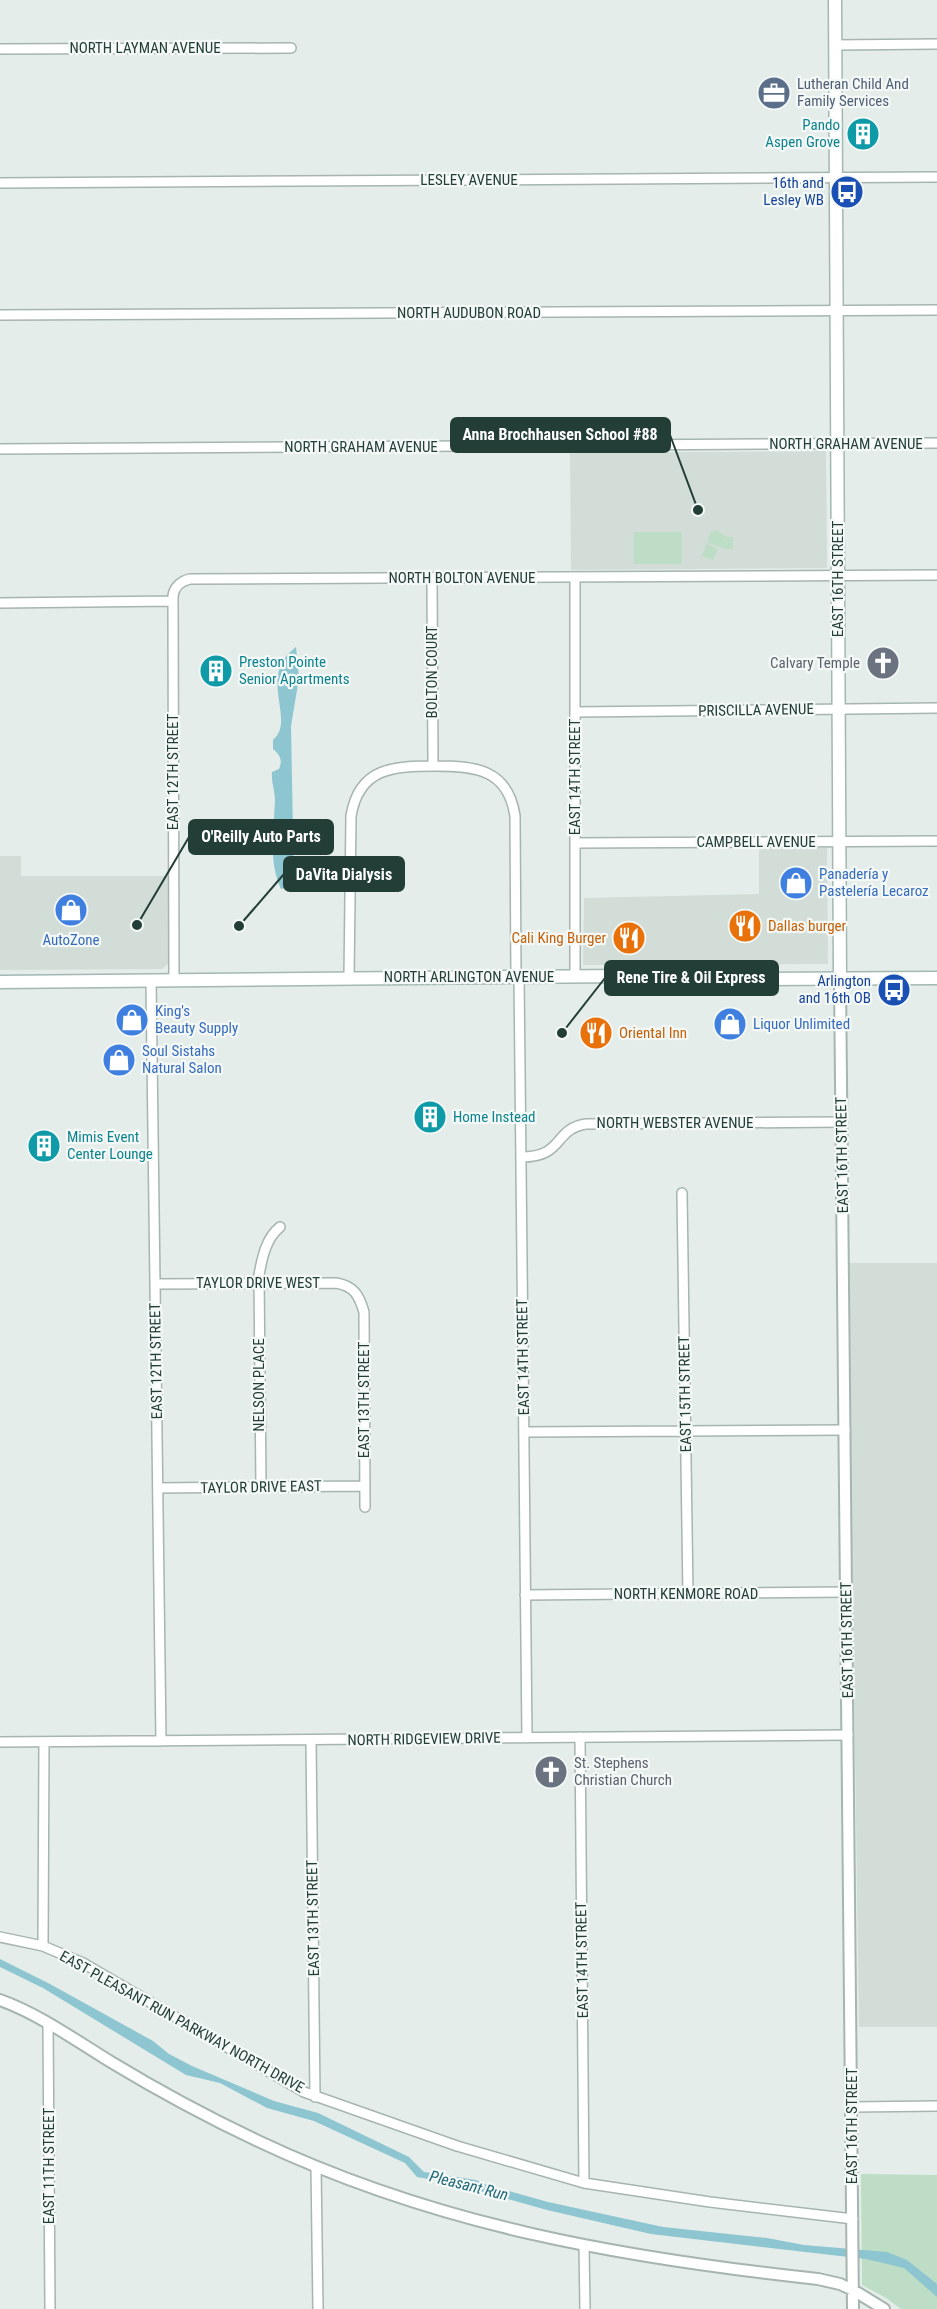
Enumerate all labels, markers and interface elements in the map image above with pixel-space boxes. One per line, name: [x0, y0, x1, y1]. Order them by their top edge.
street label: NORTH LAYMAN AVENUE: [69, 39, 221, 57]
office icon: Lutheran Child And Family Services: [756, 75, 792, 111]
place label: Lutheran Child And Family Services: [797, 75, 909, 110]
place label: Pando Aspen Grove: [765, 116, 840, 151]
building icon: Pando Aspen Grove: [845, 116, 881, 152]
street label: LESLEY AVENUE: [420, 171, 518, 189]
place label: 16th and Lesley WB: [763, 174, 824, 209]
bus stop icon: 16th and Lesley WB: [829, 174, 865, 210]
street label: NORTH AUDUBON ROAD: [397, 304, 541, 322]
callout: Anna Brochhausen School #88: [451, 418, 670, 452]
text: Anna Brochhausen School #88: [462, 425, 658, 444]
street label: NORTH GRAHAM AVENUE: [769, 435, 923, 453]
street label: NORTH GRAHAM AVENUE: [284, 438, 438, 456]
street label: EAST 16TH STREET: [829, 521, 847, 637]
street label: NORTH BOLTON AVENUE: [389, 569, 535, 587]
street label: BOLTON COURT: [423, 625, 441, 718]
church icon: Calvary Temple: [865, 645, 901, 681]
building icon: Preston Pointe Senior Apartments: [198, 653, 234, 689]
place label: Preston Pointe Senior Apartments: [239, 653, 350, 688]
place label: Calvary Temple: [770, 654, 860, 672]
street label: PRISCILLA AVENUE: [698, 700, 814, 720]
street label: EAST 12TH STREET: [164, 714, 182, 830]
street label: EAST 14TH STREET: [566, 719, 584, 835]
callout: O'Reilly Auto Parts: [189, 820, 333, 854]
text: O'Reilly Auto Parts: [201, 827, 321, 846]
street label: CAMPBELL AVENUE: [696, 833, 816, 851]
callout: DaVita Dialysis: [284, 857, 404, 891]
text: DaVita Dialysis: [296, 865, 392, 884]
shop icon: Panadería y Pastelería Lecaroz: [778, 865, 814, 901]
place label: Panadería y Pastelería Lecaroz: [819, 865, 929, 900]
shop icon: AutoZone: [53, 892, 89, 928]
restaurant icon: Dallas burger: [727, 908, 763, 944]
place label: Dallas burger: [768, 917, 847, 935]
restaurant icon: Cali King Burger: [611, 920, 647, 956]
place label: Cali King Burger: [511, 929, 606, 947]
place label: AutoZone: [42, 931, 100, 949]
callout: Rene Tire & Oil Express: [605, 961, 778, 995]
street label: NORTH ARLINGTON AVENUE: [384, 968, 554, 986]
text: Rene Tire & Oil Express: [616, 968, 766, 987]
place label: Arlington and 16th OB: [799, 972, 871, 1007]
bus stop icon: Arlington and 16th OB: [876, 972, 912, 1008]
shop icon: King's Beauty Supply: [114, 1002, 150, 1038]
place label: King's Beauty Supply: [155, 1002, 238, 1037]
shop icon: Liquor Unlimited: [712, 1006, 748, 1042]
restaurant icon: Oriental Inn: [578, 1015, 614, 1051]
place label: Liquor Unlimited: [753, 1015, 850, 1033]
place label: Oriental Inn: [619, 1024, 687, 1042]
shop icon: Soul Sistahs Natural Salon: [101, 1042, 137, 1078]
place label: Soul Sistahs Natural Salon: [142, 1042, 222, 1077]
street label: EAST 16TH STREET: [832, 1096, 852, 1213]
building icon: Home Instead: [412, 1099, 448, 1135]
place label: Home Instead: [453, 1108, 536, 1126]
street label: NORTH WEBSTER AVENUE: [597, 1114, 753, 1132]
building icon: Mimis Event Center Lounge: [26, 1128, 62, 1164]
place label: Mimis Event Center Lounge: [67, 1128, 153, 1163]
street label: TAYLOR DRIVE WEST: [196, 1274, 320, 1292]
street label: EAST 14TH STREET: [513, 1298, 533, 1415]
street label: EAST 12TH STREET: [146, 1302, 166, 1419]
street label: EAST 15TH STREET: [675, 1335, 695, 1452]
street label: NELSON PLACE: [250, 1338, 268, 1432]
street label: EAST 13TH STREET: [355, 1342, 373, 1458]
street label: TAYLOR DRIVE EAST: [200, 1477, 322, 1497]
street label: EAST 16TH STREET: [837, 1581, 857, 1698]
street label: NORTH KENMORE ROAD: [614, 1585, 758, 1603]
street label: NORTH RIDGEVIEW DRIVE: [347, 1729, 501, 1749]
church icon: St. Stephens Christian Church: [533, 1754, 569, 1790]
place label: St. Stephens Christian Church: [574, 1754, 672, 1789]
street label: EAST 13TH STREET: [303, 1859, 323, 1976]
street label: EAST 14TH STREET: [572, 1901, 592, 2018]
street label: EAST PLEASANT RUN PARKWAY NORTH DRIVE: [57, 1947, 307, 2097]
street label: EAST 16TH STREET: [843, 2068, 861, 2184]
street label: EAST 11TH STREET: [40, 2108, 58, 2224]
water label: Pleasant Run: [428, 2167, 510, 2204]

